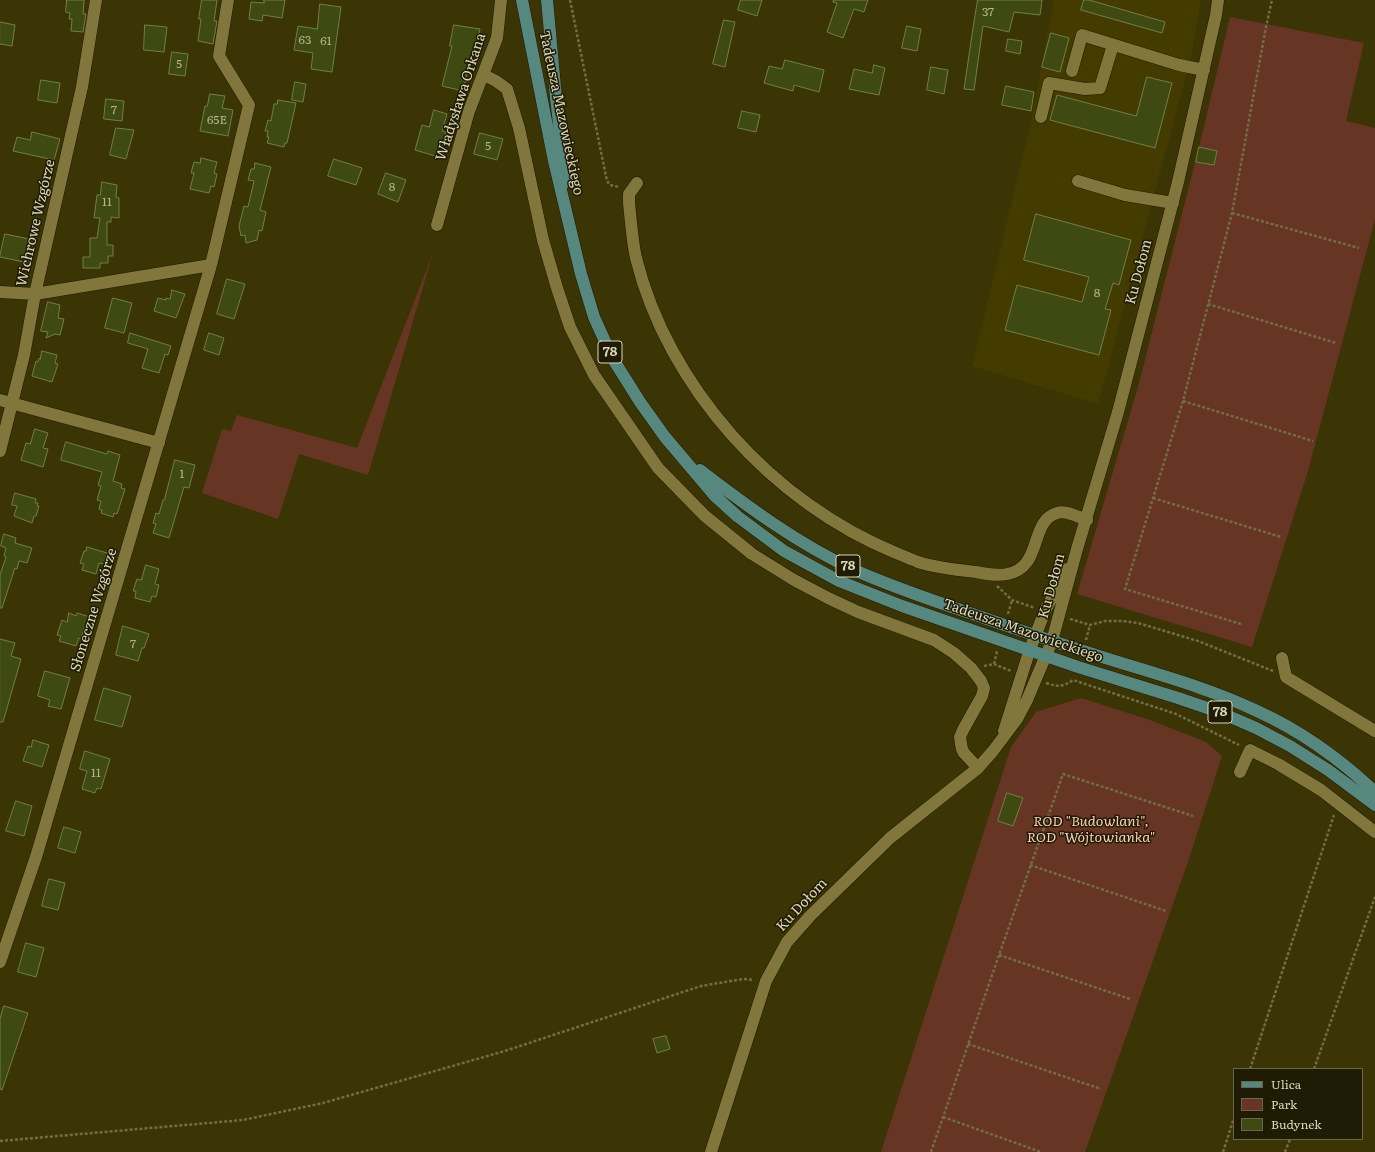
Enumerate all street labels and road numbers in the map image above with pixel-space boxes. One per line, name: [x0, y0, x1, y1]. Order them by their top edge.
street label: Tadeusza Mazowieckiego: [535, 29, 587, 197]
street label: Władysława Orkana: [432, 31, 490, 163]
street label: Wichrowe Wzgórze: [13, 158, 59, 288]
street label: Ku Dołom: [1122, 238, 1156, 306]
road number: 78: [598, 341, 622, 363]
street label: Słoneczne Wzgórze: [67, 546, 121, 674]
street label: Ku Dołom: [1035, 552, 1069, 620]
road number: 78: [836, 555, 860, 577]
street label: Tadeusza Mazowieckiego: [941, 596, 1105, 666]
road number: 78: [1208, 701, 1232, 723]
street label: Ku Dołom: [773, 875, 831, 935]

